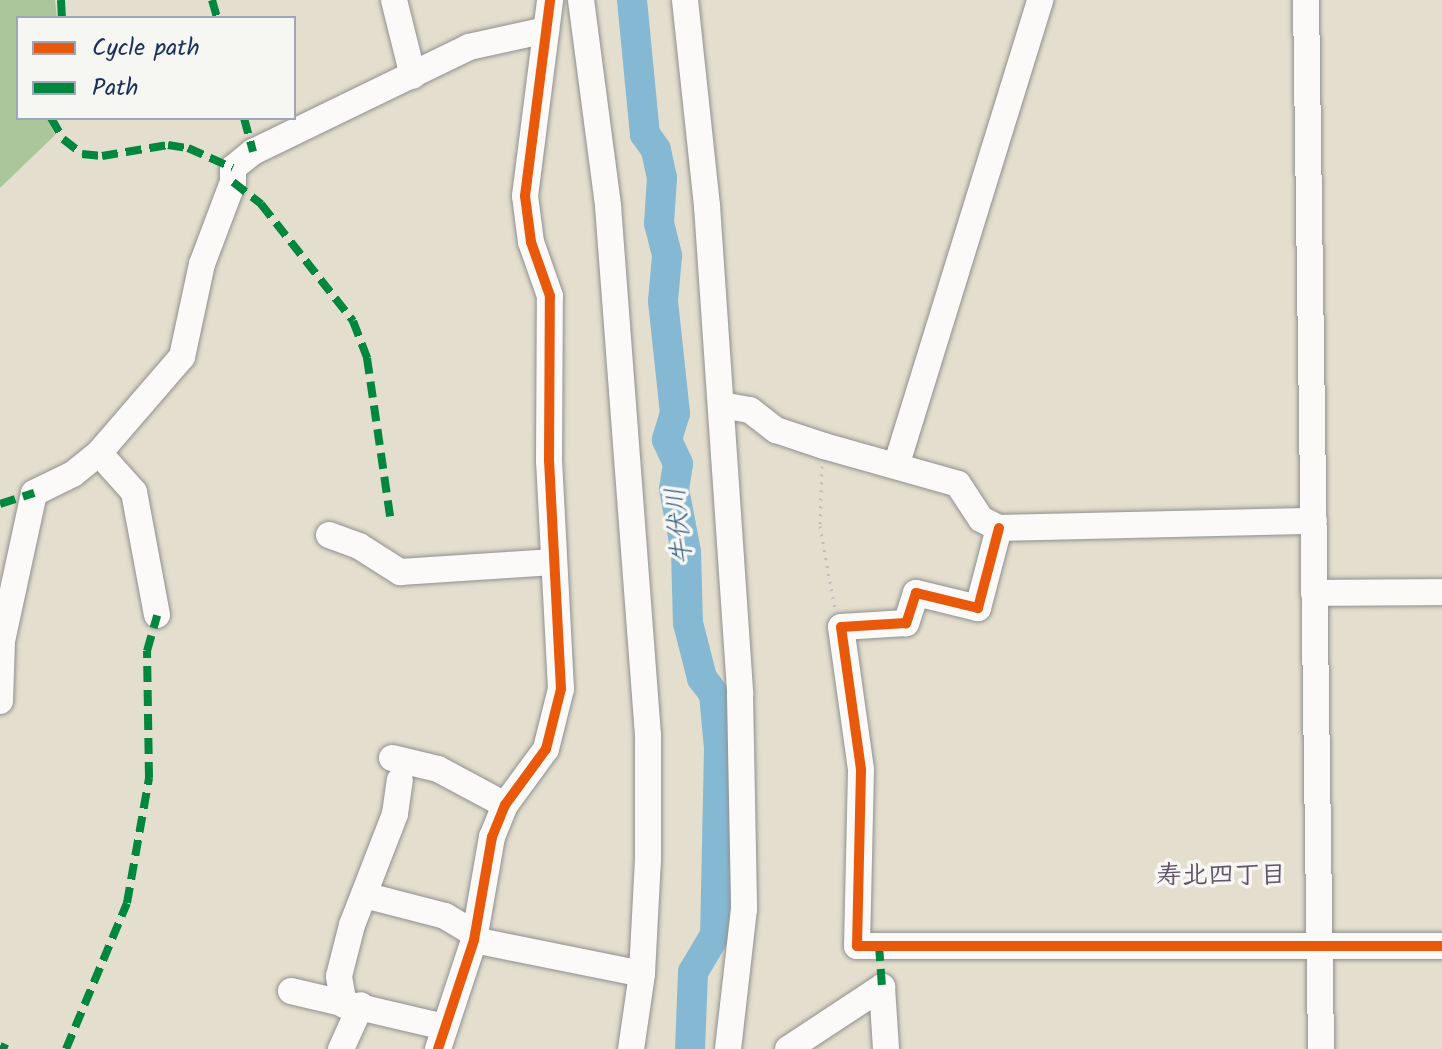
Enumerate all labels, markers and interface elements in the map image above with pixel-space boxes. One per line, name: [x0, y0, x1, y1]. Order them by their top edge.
legend: [16, 16, 296, 120]
text: Cycle path: [92, 29, 200, 68]
text: Path: [92, 69, 138, 108]
water label: 牛伏川: [661, 486, 701, 566]
district label: 寿北四丁目: [1156, 861, 1286, 893]

